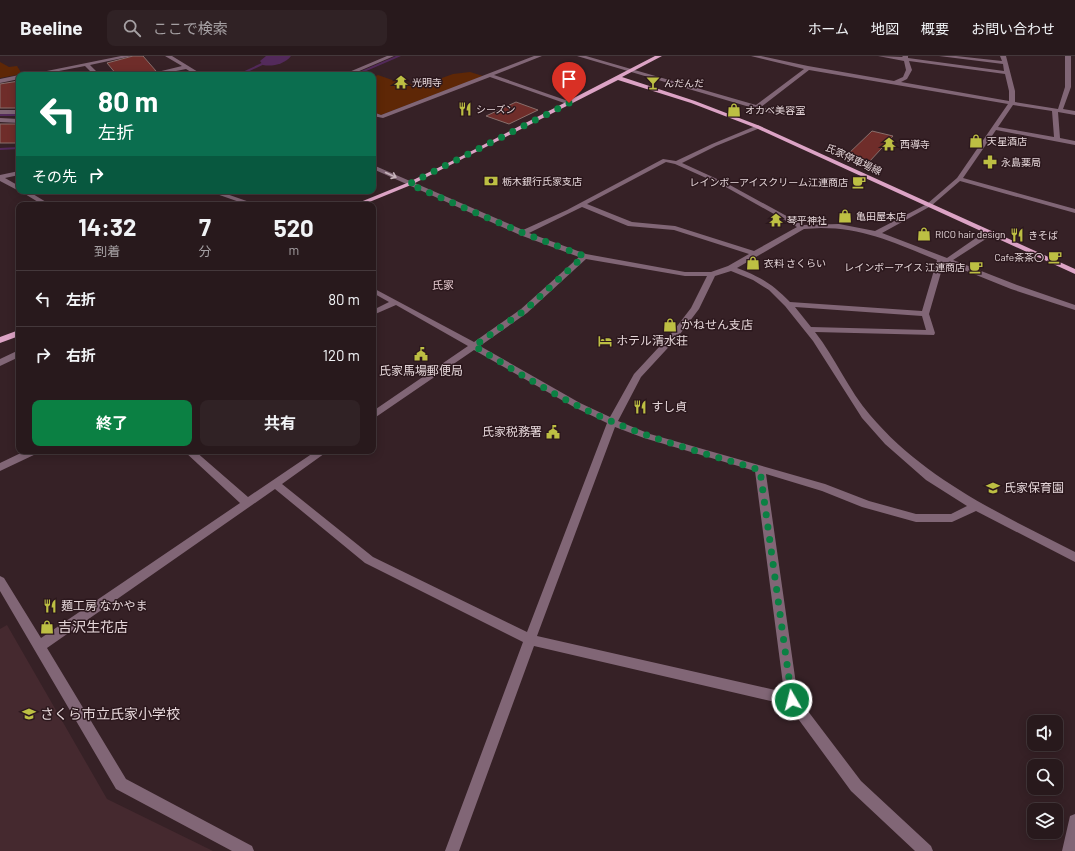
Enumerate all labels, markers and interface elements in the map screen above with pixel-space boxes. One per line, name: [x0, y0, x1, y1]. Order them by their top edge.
search box: [107, 10, 387, 46]
text: Beeline: [20, 16, 83, 39]
icon: search: [121, 17, 143, 39]
text: ここで検索: [153, 19, 228, 37]
text: ホーム: [807, 20, 849, 37]
text: 地図: [871, 20, 899, 37]
text: 概要: [921, 20, 949, 37]
text: お問い合わせ: [971, 20, 1055, 37]
pin: [552, 62, 586, 103]
icon: arrive: [558, 68, 580, 90]
temple icon: 光明寺: [393, 74, 409, 90]
bar icon: んだんだ: [645, 75, 661, 91]
place label: 光明寺: [412, 76, 442, 88]
place label: んだんだ: [664, 77, 704, 89]
text: 80 m: [98, 84, 158, 118]
icon: left: [32, 88, 84, 140]
restaurant icon: シーズン: [457, 101, 473, 117]
shop icon: オカベ美容室: [726, 102, 742, 118]
place label: シーズン: [476, 103, 516, 115]
place label: オカベ美容室: [745, 104, 805, 116]
text: 左折: [98, 121, 134, 143]
shop icon: 天星酒店: [968, 133, 984, 149]
place label: 天星酒店: [987, 135, 1027, 147]
temple icon: 西導寺: [881, 136, 897, 152]
place label: 西導寺: [900, 138, 930, 150]
street label: 氏家停車場線: [824, 141, 884, 177]
pharmacy icon: 永島薬局: [982, 154, 998, 170]
place label: 永島薬局: [1001, 156, 1041, 168]
icon: right: [85, 164, 107, 186]
text: その先: [32, 167, 77, 185]
one-way arrow: [384, 172, 396, 179]
bank icon: 栃木銀行氏家支店: [483, 173, 499, 189]
cafe icon: レインボーアイスクリーム江連商店: [851, 174, 867, 190]
place label: 栃木銀行氏家支店: [502, 175, 582, 187]
place label: レインボーアイスクリーム江連商店: [690, 176, 848, 188]
shop icon: 亀田屋本店: [837, 208, 853, 224]
place label: 亀田屋本店: [856, 210, 906, 222]
text: 14:32: [78, 212, 136, 241]
text: 7: [199, 212, 211, 241]
temple icon: 琴平神社: [768, 212, 784, 228]
text: 520: [274, 213, 314, 242]
place label: 琴平神社: [787, 214, 827, 226]
shop icon: RICO hair design: [916, 226, 932, 242]
restaurant icon: きそば: [1009, 227, 1025, 243]
place label: RICO hair design: [935, 228, 1006, 240]
place label: きそば: [1028, 229, 1058, 241]
text: m: [288, 242, 299, 258]
text: 到着: [94, 243, 120, 259]
text: 分: [199, 243, 212, 259]
cafe icon: Cafe茶茶〇: [1047, 249, 1063, 265]
place label: Cafe茶茶〇: [995, 251, 1044, 263]
shop icon: 衣料 さくらい: [745, 255, 761, 271]
place label: 衣料 さくらい: [763, 257, 826, 269]
cafe icon: レインボーアイス 江連商店: [968, 259, 984, 275]
place label: レインボーアイス 江連商店: [844, 261, 965, 273]
district label: 氏家: [432, 278, 454, 291]
icon: left: [32, 288, 54, 310]
text: 左折: [66, 290, 96, 308]
text: 80 m: [328, 290, 360, 308]
shop icon: かねせん支店: [662, 317, 678, 333]
place label: かねせん支店: [681, 317, 753, 331]
hotel icon: ホテル清水荘: [597, 333, 613, 349]
place label: ホテル清水荘: [616, 333, 688, 347]
icon: right: [32, 344, 54, 366]
text: 右折: [66, 346, 96, 364]
text: 120 m: [323, 346, 360, 364]
public building icon: 氏家馬場郵便局: [413, 346, 429, 362]
place label: 氏家馬場郵便局: [379, 363, 463, 377]
restaurant icon: すし貞: [632, 399, 648, 415]
place label: すし貞: [651, 399, 687, 413]
button: 終了: [32, 400, 192, 446]
button: 共有: [200, 400, 360, 446]
place label: 氏家税務署: [482, 424, 542, 438]
public building icon: 氏家税務署: [545, 424, 561, 440]
school or university icon: 氏家保育園: [985, 480, 1001, 496]
place label: 氏家保育園: [1004, 480, 1064, 494]
restaurant icon: 麺工房 なかやま: [42, 598, 58, 614]
place label: 麺工房 なかやま: [61, 598, 147, 612]
place label: 吉沢生花店: [58, 618, 128, 635]
shop icon: 吉沢生花店: [39, 619, 55, 635]
position arrow: [771, 679, 813, 721]
place label: さくら市立氏家小学校: [40, 705, 180, 722]
school or university icon: さくら市立氏家小学校: [21, 706, 37, 722]
map controls: [1027, 715, 1063, 839]
button: sound: [1027, 715, 1063, 751]
button: search: [1027, 759, 1063, 795]
button: layers: [1027, 803, 1063, 839]

